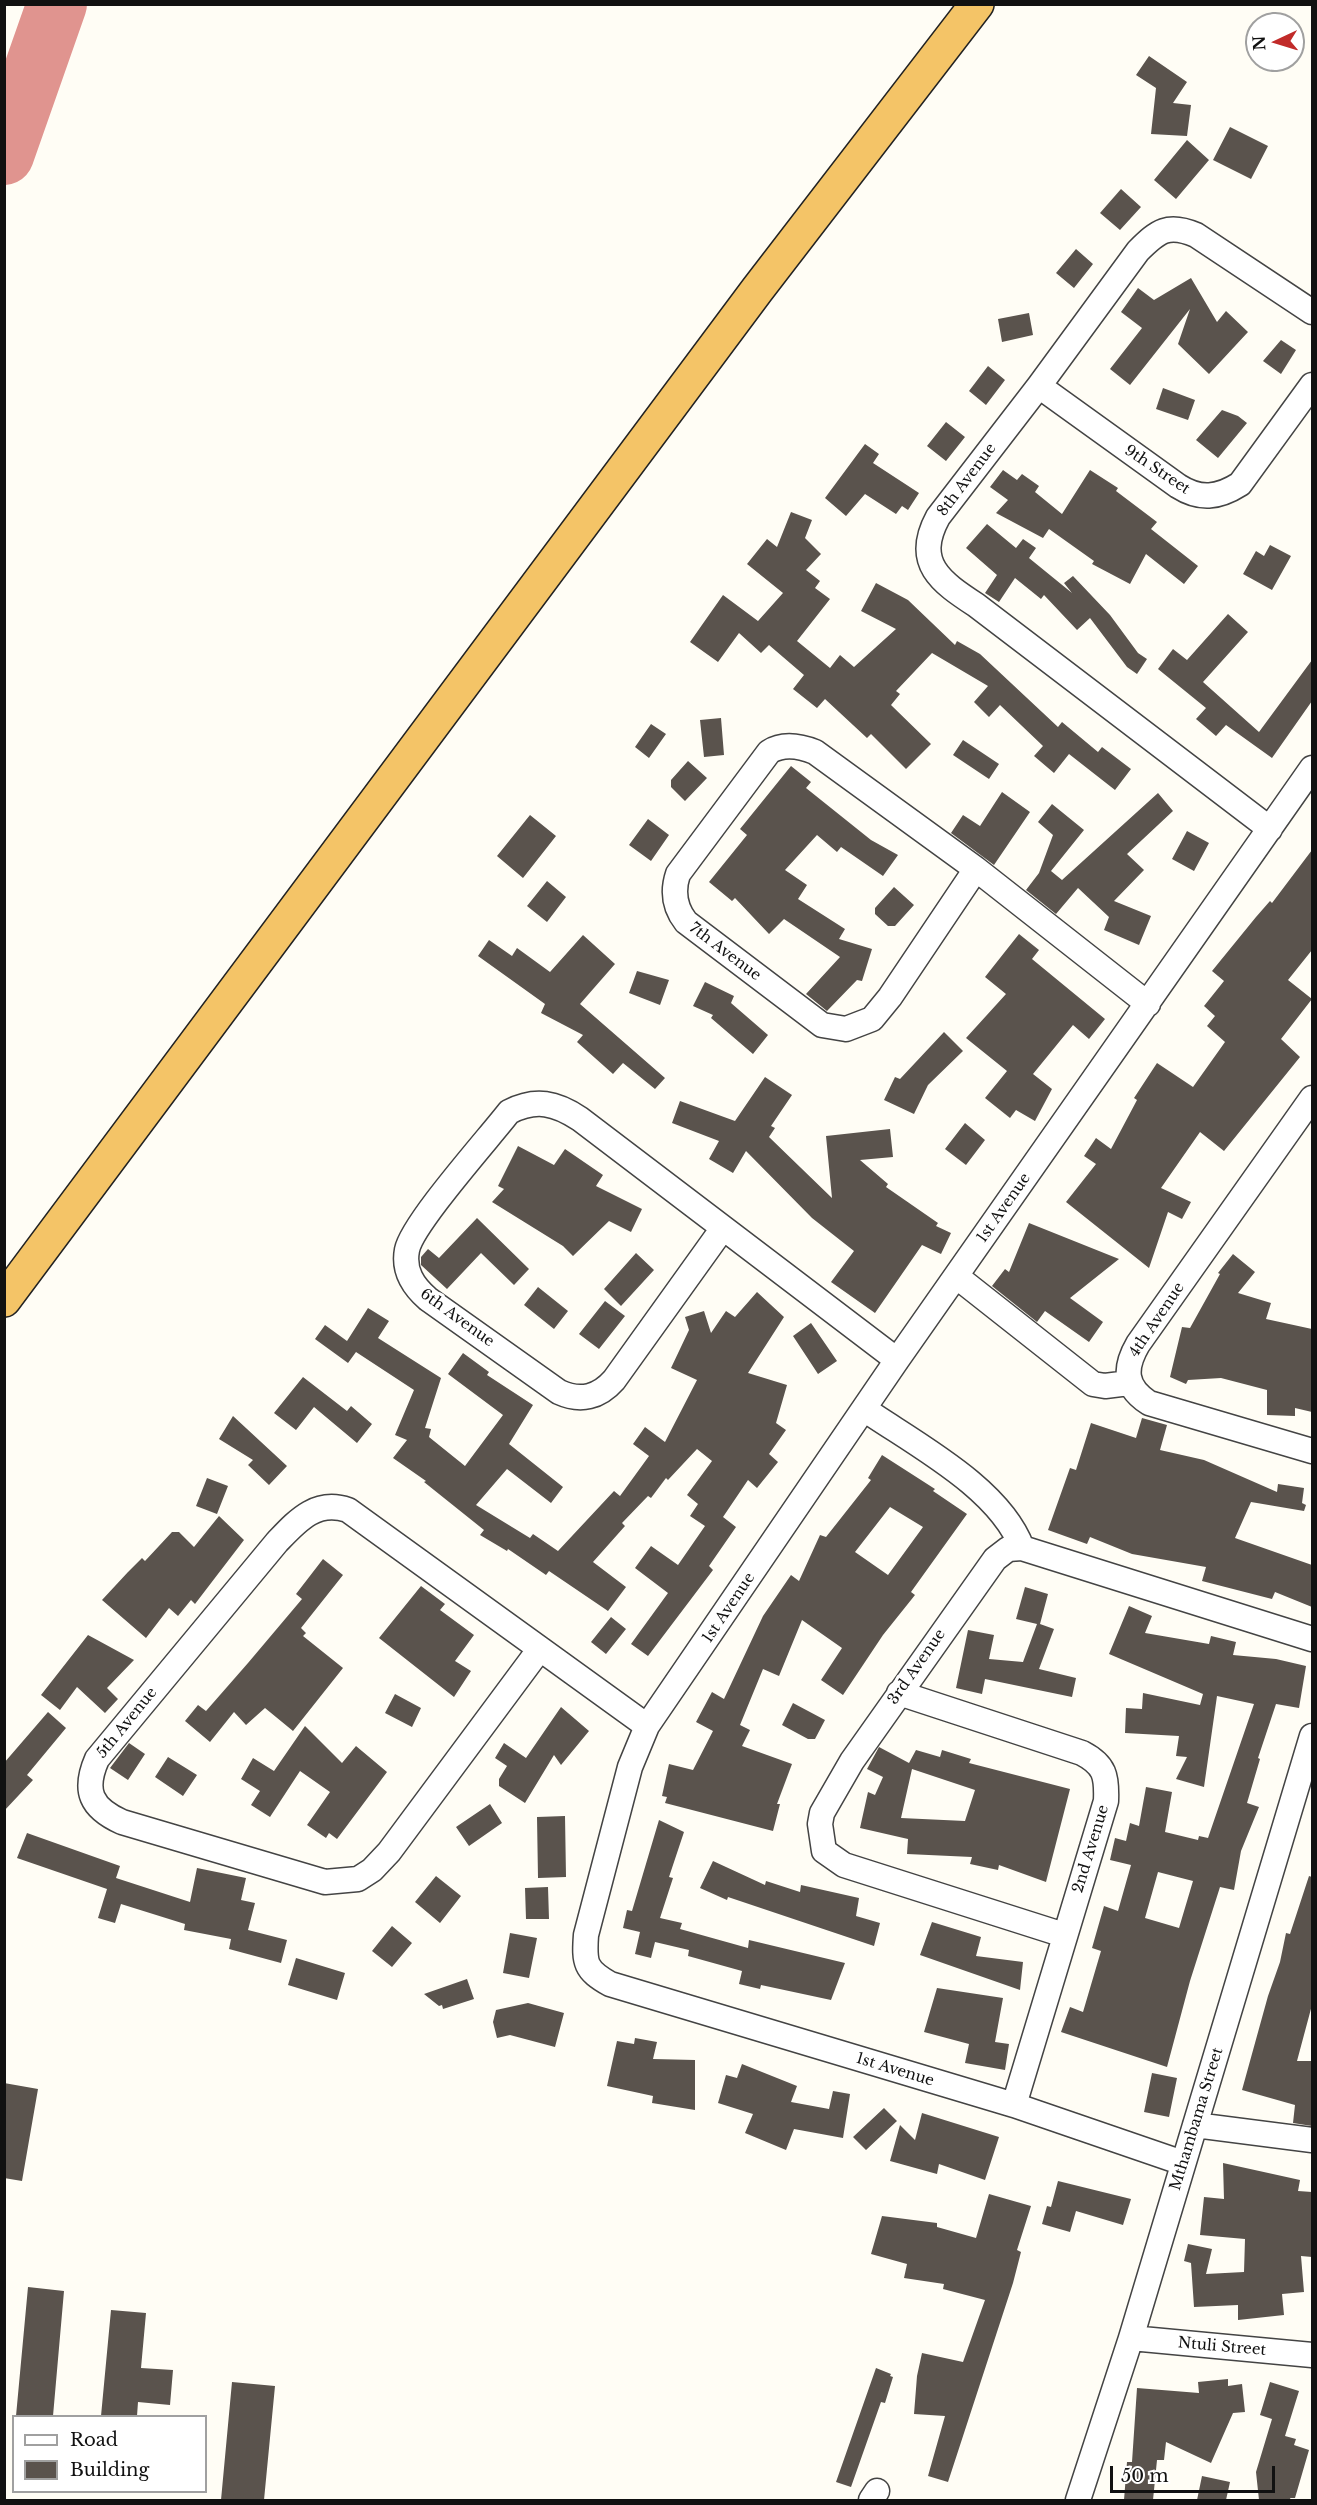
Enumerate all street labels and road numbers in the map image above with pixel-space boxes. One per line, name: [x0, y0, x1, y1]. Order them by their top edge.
street label: 8th Avenue: [934, 440, 1000, 520]
street label: 9th Street: [1121, 442, 1193, 498]
street label: 7th Avenue: [686, 919, 764, 985]
street label: 1st Avenue: [974, 1170, 1034, 1246]
street label: 4th Avenue: [1125, 1279, 1189, 1361]
street label: 6th Avenue: [416, 1285, 498, 1351]
street label: 1st Avenue: [699, 1570, 759, 1646]
street label: 3rd Avenue: [884, 1626, 950, 1708]
street label: 5th Avenue: [93, 1684, 161, 1762]
street label: 2nd Avenue: [1069, 1803, 1113, 1895]
street label: Mthambama Street: [1167, 2045, 1227, 2193]
street label: 1st Avenue: [854, 2050, 936, 2090]
street label: Ntuli Street: [1177, 2334, 1267, 2360]

